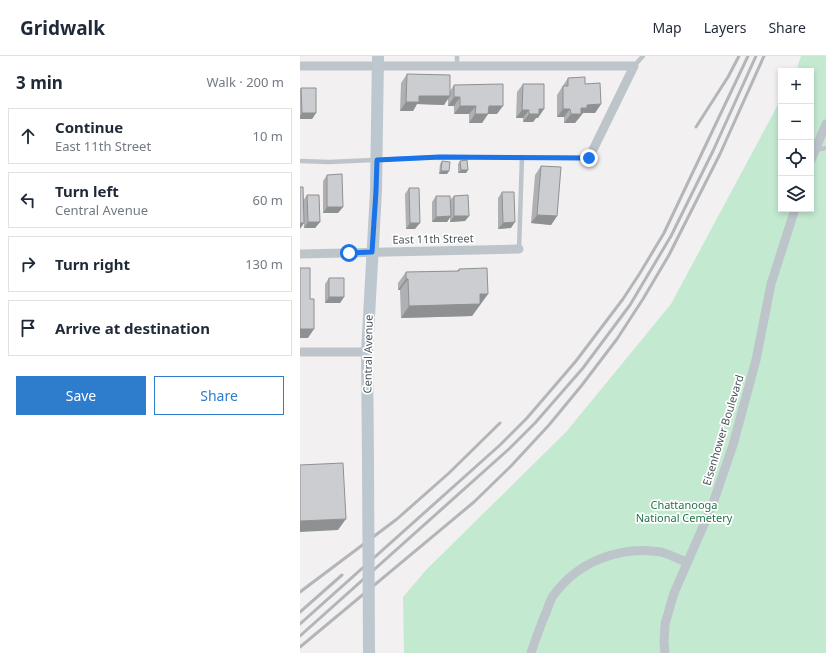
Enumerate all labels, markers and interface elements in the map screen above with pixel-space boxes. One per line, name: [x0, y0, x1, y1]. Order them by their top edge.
text: Gridwalk: [20, 15, 105, 41]
text: Map: [653, 18, 682, 37]
text: Layers: [704, 18, 746, 37]
text: Share: [768, 18, 806, 37]
map controls: [778, 68, 814, 212]
button: +: [778, 68, 814, 104]
text: 3 min: [16, 71, 63, 94]
text: Walk · 200 m: [206, 73, 284, 91]
button: −: [778, 104, 814, 140]
text: Continue: [55, 117, 123, 137]
icon: ahead: [17, 125, 39, 147]
text: 10 m: [253, 127, 283, 145]
text: East 11th Street: [55, 137, 151, 155]
button: locate: [778, 140, 814, 176]
route end: [580, 149, 598, 167]
button: layers: [778, 176, 814, 212]
text: Turn left: [55, 181, 119, 201]
icon: left: [17, 189, 39, 211]
text: 60 m: [253, 191, 283, 209]
text: Central Avenue: [55, 201, 148, 219]
street label: East 11th Street: [392, 230, 474, 247]
route start: [340, 244, 358, 262]
icon: right: [17, 253, 39, 275]
text: Turn right: [55, 254, 130, 274]
text: 130 m: [245, 255, 283, 273]
street label: Central Avenue: [359, 314, 376, 393]
icon: arrive: [17, 317, 39, 339]
text: Arrive at destination: [55, 318, 210, 338]
street label: Eisenhower Boulevard: [699, 373, 747, 487]
button: Save: [16, 376, 146, 415]
button: Share: [154, 376, 284, 415]
park label: Chattanooga National Cemetery: [636, 497, 733, 525]

